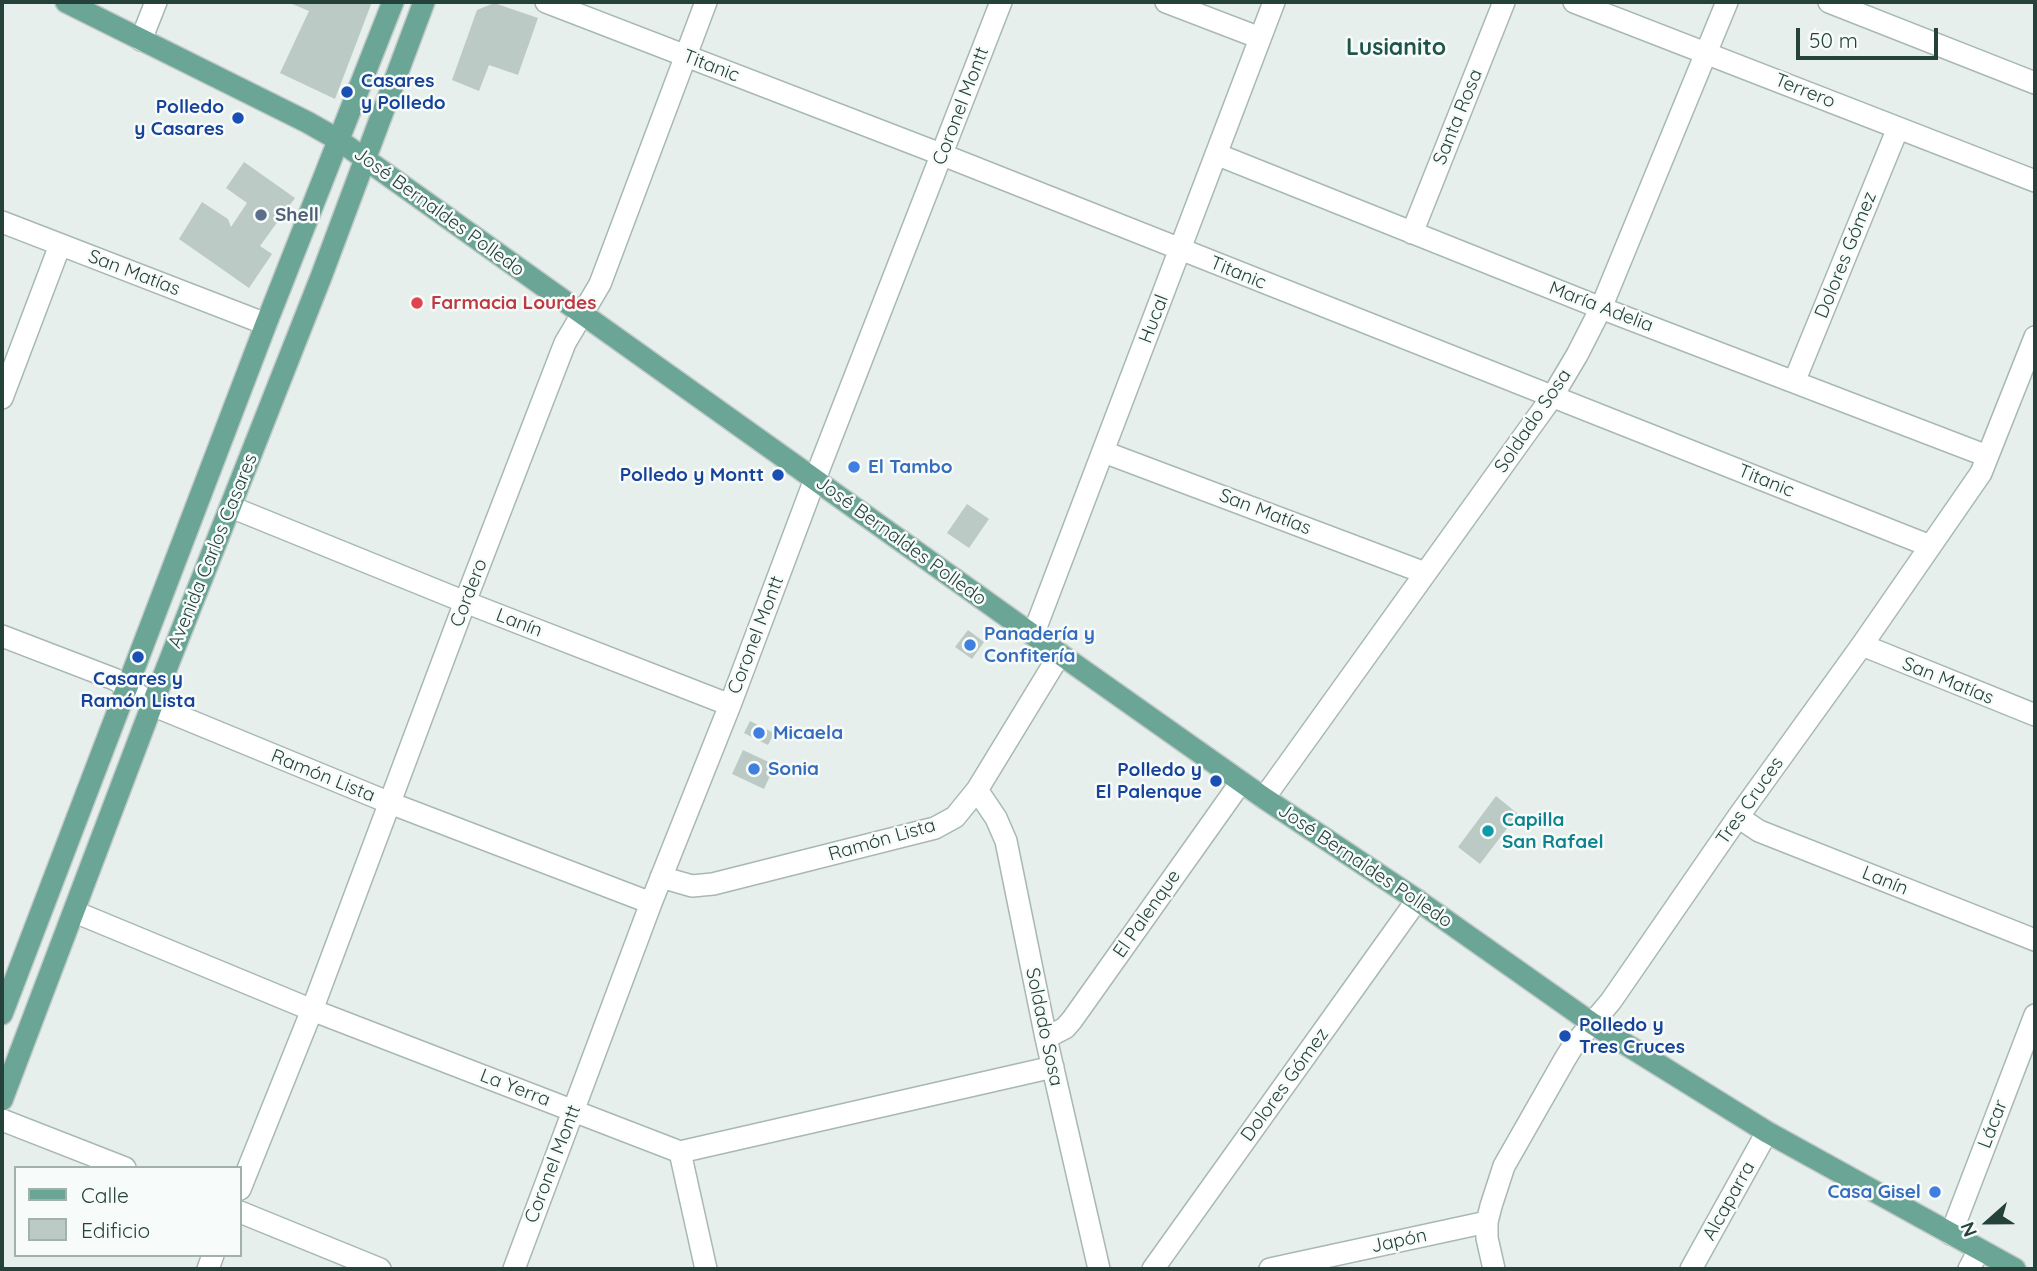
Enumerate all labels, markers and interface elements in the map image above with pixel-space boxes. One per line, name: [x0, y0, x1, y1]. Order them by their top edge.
scale bar: [1799, 14, 1941, 58]
text: 50 m: [1809, 27, 1858, 53]
district label: Lusianito: [1346, 34, 1446, 62]
street label: Coronel Montt: [928, 44, 994, 168]
street label: Titanic: [680, 45, 742, 87]
street label: Santa Rosa: [1429, 66, 1487, 168]
street label: Terrero: [1771, 69, 1839, 113]
place label: Casares y Polledo: [361, 70, 446, 114]
marker: Casares y Polledo: [339, 84, 355, 100]
place label: Polledo y Casares: [134, 96, 224, 140]
marker: Polledo y Casares: [230, 110, 246, 126]
street label: José Bernaldes Polledo: [349, 142, 529, 282]
street label: Dolores Gómez: [1810, 188, 1882, 322]
place label: Shell: [275, 204, 319, 226]
marker: Shell: [253, 207, 269, 223]
street label: San Matías: [85, 245, 183, 301]
street label: Titanic: [1207, 251, 1269, 295]
street label: María Adelia: [1546, 277, 1656, 337]
street label: Hucal: [1134, 291, 1174, 347]
place label: Farmacia Lourdes: [431, 292, 596, 314]
marker: Farmacia Lourdes: [409, 295, 425, 311]
street label: Soldado Sosa: [1490, 365, 1576, 477]
street label: Avenida Carlos Casares: [164, 450, 262, 652]
place label: El Tambo: [868, 456, 953, 478]
marker: El Tambo: [846, 459, 862, 475]
street label: Titanic: [1735, 459, 1797, 503]
place label: Polledo y Montt: [620, 464, 764, 486]
marker: Polledo y Montt: [770, 467, 786, 483]
street label: José Bernaldes Polledo: [811, 471, 991, 611]
street label: San Matías: [1216, 484, 1314, 540]
street label: Cordero: [446, 556, 492, 630]
street label: Coronel Montt: [723, 573, 789, 697]
street label: Lanín: [493, 604, 545, 642]
place label: Panadería y Confitería: [984, 623, 1095, 667]
marker: Panadería y Confitería: [962, 637, 978, 653]
marker: Casares y Ramón Lista: [130, 649, 146, 665]
street label: San Matías: [1899, 652, 1997, 710]
place label: Casares y Ramón Lista: [80, 668, 196, 712]
place label: Micaela: [773, 722, 843, 744]
marker: Micaela: [751, 725, 767, 741]
street label: Ramón Lista: [268, 745, 378, 807]
street label: Tres Cruces: [1711, 753, 1789, 849]
place label: Sonia: [768, 758, 819, 780]
place label: Polledo y El Palenque: [1096, 759, 1202, 803]
marker: Sonia: [746, 761, 762, 777]
marker: Polledo y El Palenque: [1208, 773, 1224, 789]
street label: José Bernaldes Polledo: [1273, 799, 1457, 933]
place label: Capilla San Rafael: [1502, 809, 1604, 853]
street label: Ramón Lista: [826, 814, 938, 866]
marker: Capilla San Rafael: [1480, 823, 1496, 839]
street label: Lanín: [1859, 862, 1911, 900]
street label: El Palenque: [1108, 866, 1186, 962]
street label: Soldado Sosa: [1020, 966, 1068, 1088]
place label: Polledo y Tres Cruces: [1579, 1014, 1685, 1058]
street label: Dolores Gómez: [1236, 1024, 1334, 1146]
marker: Polledo y Tres Cruces: [1557, 1028, 1573, 1044]
street label: La Yerra: [477, 1064, 553, 1112]
street label: Lácar: [1973, 1096, 2013, 1152]
street label: Coronel Montt: [520, 1102, 586, 1226]
street label: Alcaparra: [1698, 1158, 1760, 1244]
legend: [14, 1166, 242, 1257]
place label: Casa Gisel: [1827, 1181, 1921, 1203]
text: Calle: [81, 1182, 129, 1208]
marker: Casa Gisel: [1927, 1184, 1943, 1200]
north arrow: [1953, 1187, 2023, 1257]
text: Edificio: [81, 1217, 150, 1243]
text: N: [1955, 1219, 1982, 1240]
street label: Japón: [1369, 1224, 1429, 1258]

